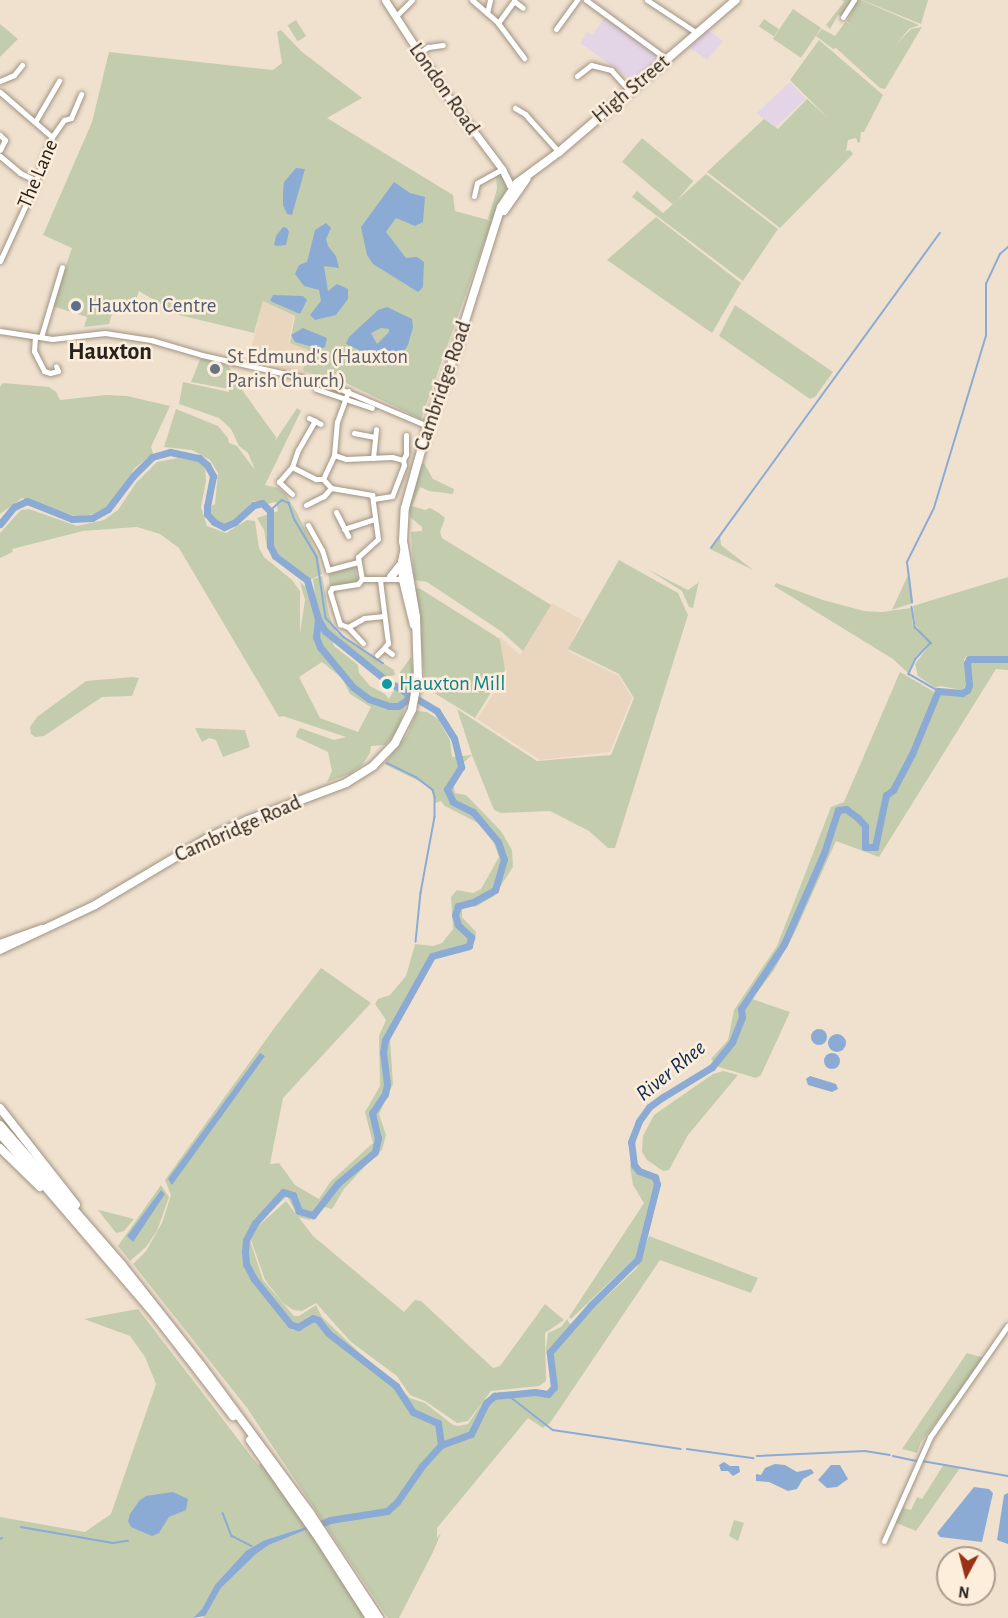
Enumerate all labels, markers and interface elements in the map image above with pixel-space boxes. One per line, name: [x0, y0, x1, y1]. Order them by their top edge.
street label: London Road: [403, 38, 485, 140]
street label: High Street: [587, 49, 675, 129]
street label: The Lane: [12, 136, 64, 212]
place label: Hauxton Centre: [88, 293, 216, 319]
marker: Hauxton Centre: [69, 299, 83, 313]
street label: Cambridge Road: [409, 318, 477, 454]
district label: Hauxton: [68, 339, 152, 367]
place label: St Edmund's (Hauxton Parish Church): [227, 344, 408, 394]
marker: St Edmund's (Hauxton Parish Church): [208, 362, 222, 376]
place label: Hauxton Mill: [399, 671, 505, 697]
marker: Hauxton Mill: [380, 677, 394, 691]
street label: Cambridge Road: [171, 790, 305, 868]
water label: River Rhee: [631, 1035, 711, 1107]
north arrow: [936, 1546, 996, 1606]
text: N: [958, 1583, 971, 1600]

